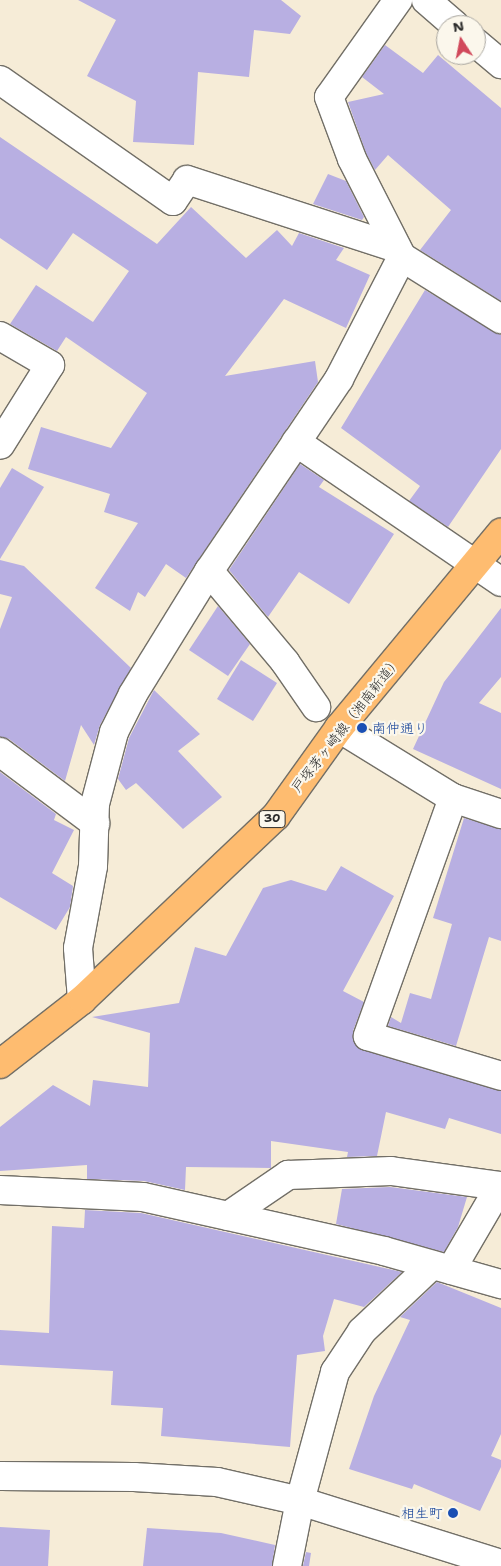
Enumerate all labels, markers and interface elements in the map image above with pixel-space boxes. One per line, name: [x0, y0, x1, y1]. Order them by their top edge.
north arrow: [436, 15, 486, 65]
text: N: [451, 16, 465, 36]
street label: 戸塚茅ヶ崎線（湘南新道）: [288, 653, 404, 795]
place label: 南仲通り: [372, 720, 428, 736]
marker: 南仲通り: [356, 722, 368, 734]
road number: 30: [258, 810, 286, 829]
place label: 相生町: [401, 1505, 443, 1521]
marker: 相生町: [447, 1507, 459, 1519]

